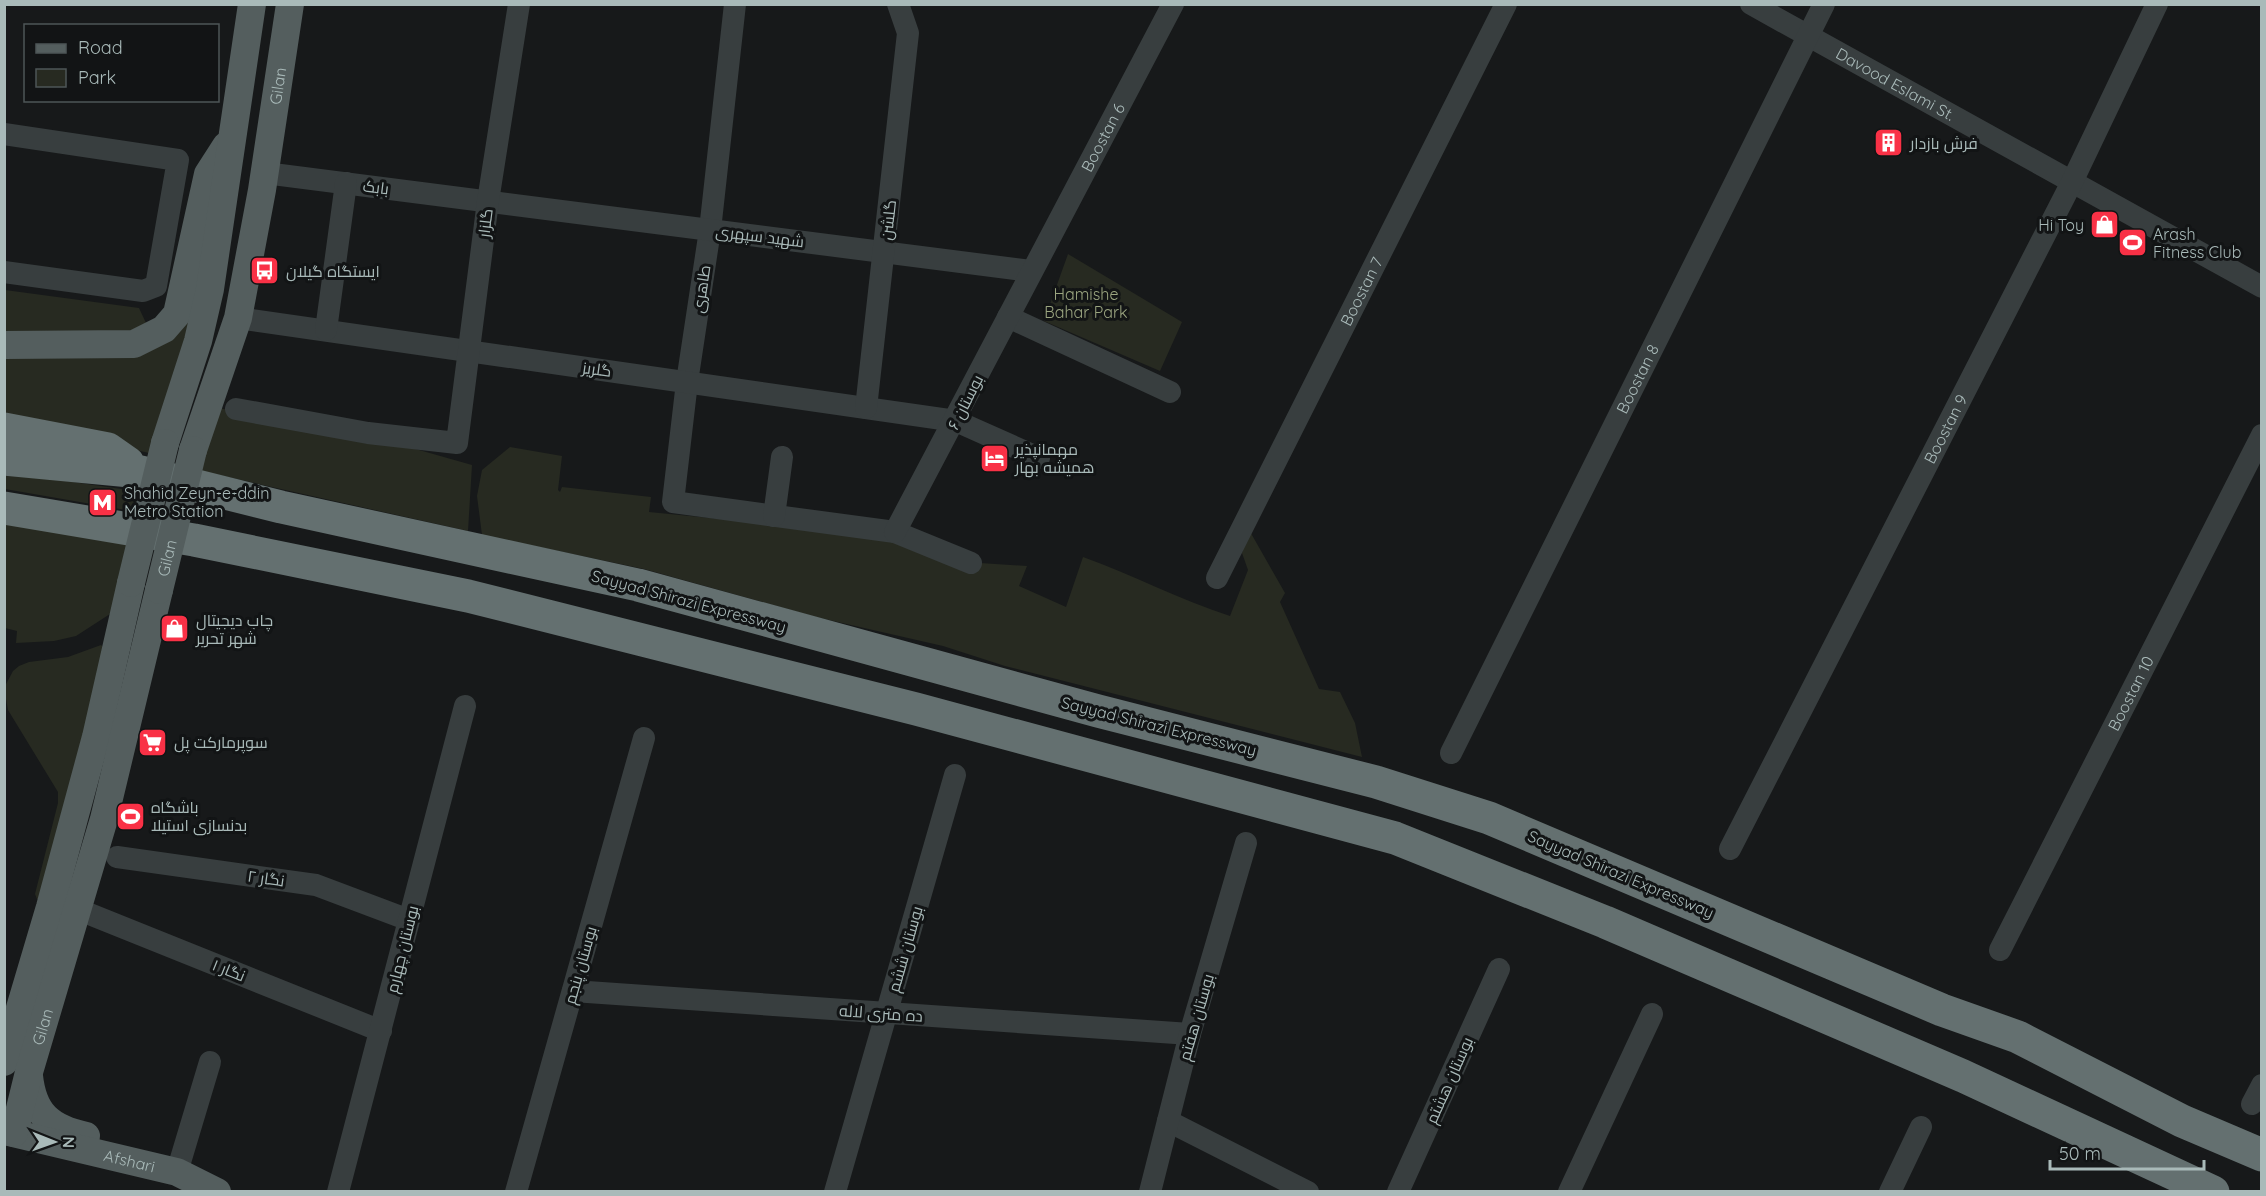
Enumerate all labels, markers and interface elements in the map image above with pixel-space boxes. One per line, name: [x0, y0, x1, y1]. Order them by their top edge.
legend: [24, 24, 219, 102]
text: Road: [78, 36, 123, 59]
street label: Davood Eslami St.: [1833, 43, 1958, 125]
text: Park: [78, 66, 116, 89]
street label: Gilan: [265, 66, 290, 106]
street label: Boostan 6: [1077, 99, 1129, 175]
building icon: فرش بازدار: [1873, 127, 1905, 159]
place label: فرش بازدار: [1909, 133, 1978, 154]
street label: بابک: [362, 175, 390, 199]
street label: گلشن: [876, 199, 901, 241]
street label: گلزار: [473, 207, 497, 240]
shop icon: Hi Toy: [2089, 209, 2121, 241]
place label: Hi Toy: [2038, 215, 2084, 235]
street label: شهید سپهری: [714, 221, 805, 252]
place label: Arash Fitness Club: [2153, 224, 2241, 262]
sports icon: Arash Fitness Club: [2116, 227, 2148, 259]
street label: Boostan 7: [1336, 254, 1387, 329]
bus stop icon: ایستگاه گیلان: [249, 255, 281, 287]
place label: ایستگاه گیلان: [286, 261, 380, 282]
street label: طاهری: [687, 263, 716, 315]
park label: Hamishe Bahar Park: [1044, 284, 1128, 322]
street label: Boostan 8: [1612, 341, 1663, 417]
street label: گلریز: [580, 357, 613, 381]
street label: بوستان ۶: [943, 371, 988, 433]
street label: Boostan 9: [1919, 391, 1971, 467]
place label: مهمانپذیر همیشه بهار: [1014, 439, 1094, 478]
hotel icon: مهمانپذیر همیشه بهار: [978, 442, 1010, 474]
place label: Shahid Zeyn-e-ddin Metro Station: [124, 483, 269, 521]
metro station icon: Shahid Zeyn-e-ddin Metro Station: [87, 486, 119, 518]
street label: Gilan: [153, 537, 181, 578]
street label: Sayyad Shirazi Expressway: [590, 565, 788, 637]
place label: چاپ دیجیتال شهر تحریر: [195, 610, 273, 649]
shop icon: چاپ دیجیتال شهر تحریر: [159, 613, 191, 645]
street label: Boostan 10: [2103, 652, 2158, 734]
street label: Sayyad Shirazi Expressway: [1059, 692, 1259, 760]
supermarket icon: سوپرمارکت پل: [137, 726, 169, 758]
place label: سوپرمارکت پل: [174, 732, 268, 754]
place label: باشگاه بدنسازی استیلا: [151, 797, 247, 836]
sports icon: باشگاه بدنسازی استیلا: [114, 800, 146, 832]
street label: Sayyad Shirazi Expressway: [1525, 826, 1717, 922]
street label: نگار ۲: [246, 865, 286, 891]
street label: بوستان چهارم: [381, 903, 424, 995]
street label: بوستان ششم: [883, 904, 929, 995]
street label: بوستان پنجم: [559, 924, 603, 1007]
street label: نگار ۱: [210, 954, 248, 986]
street label: بوستان هفتم: [1174, 971, 1220, 1063]
street label: ده متری لاله: [838, 1000, 924, 1027]
street label: Gilan: [28, 1006, 57, 1047]
street label: بوستان هشتم: [1421, 1033, 1479, 1127]
north arrow: [24, 1112, 84, 1172]
scale bar: [2050, 1133, 2204, 1171]
text: N: [59, 1136, 79, 1148]
text: 50 m: [2059, 1142, 2101, 1165]
street label: Afshari: [102, 1145, 157, 1176]

